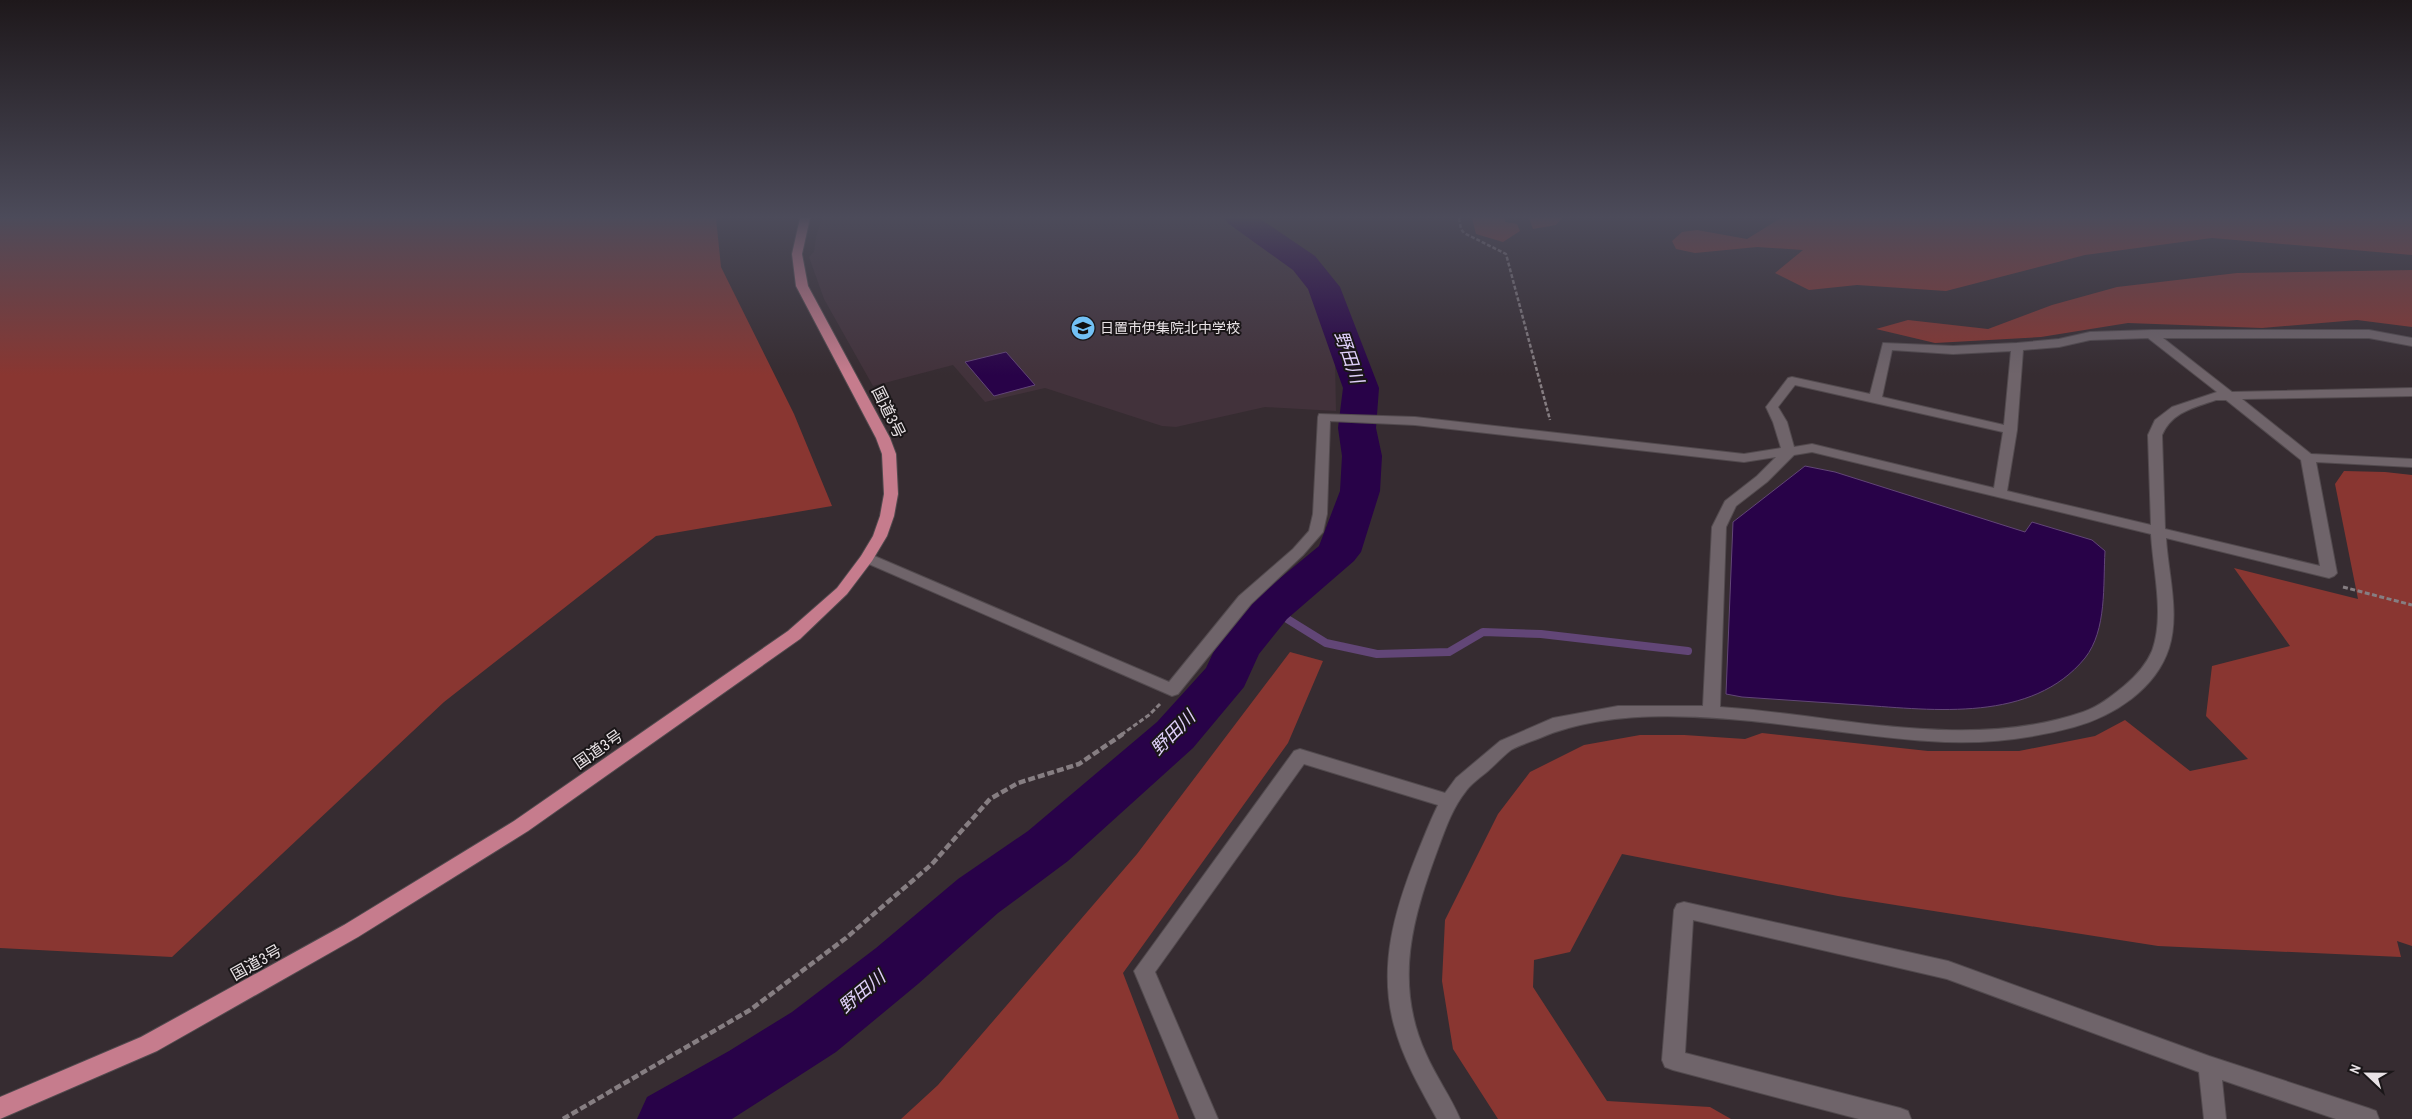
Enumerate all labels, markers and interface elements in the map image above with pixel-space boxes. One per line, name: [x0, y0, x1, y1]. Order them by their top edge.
school or university icon: 日置市伊集院北中学校: [1070, 315, 1096, 341]
place label: 日置市伊集院北中学校: [1100, 319, 1240, 337]
water label: 野田川: [1329, 327, 1371, 388]
street label: 国道3号: [867, 382, 911, 442]
water label: 野田川: [1145, 703, 1202, 761]
street label: 国道3号: [569, 724, 627, 774]
street label: 国道3号: [226, 939, 286, 985]
water label: 野田川: [833, 963, 892, 1019]
north arrow: [2342, 1049, 2392, 1099]
text: N: [2345, 1062, 2365, 1076]

